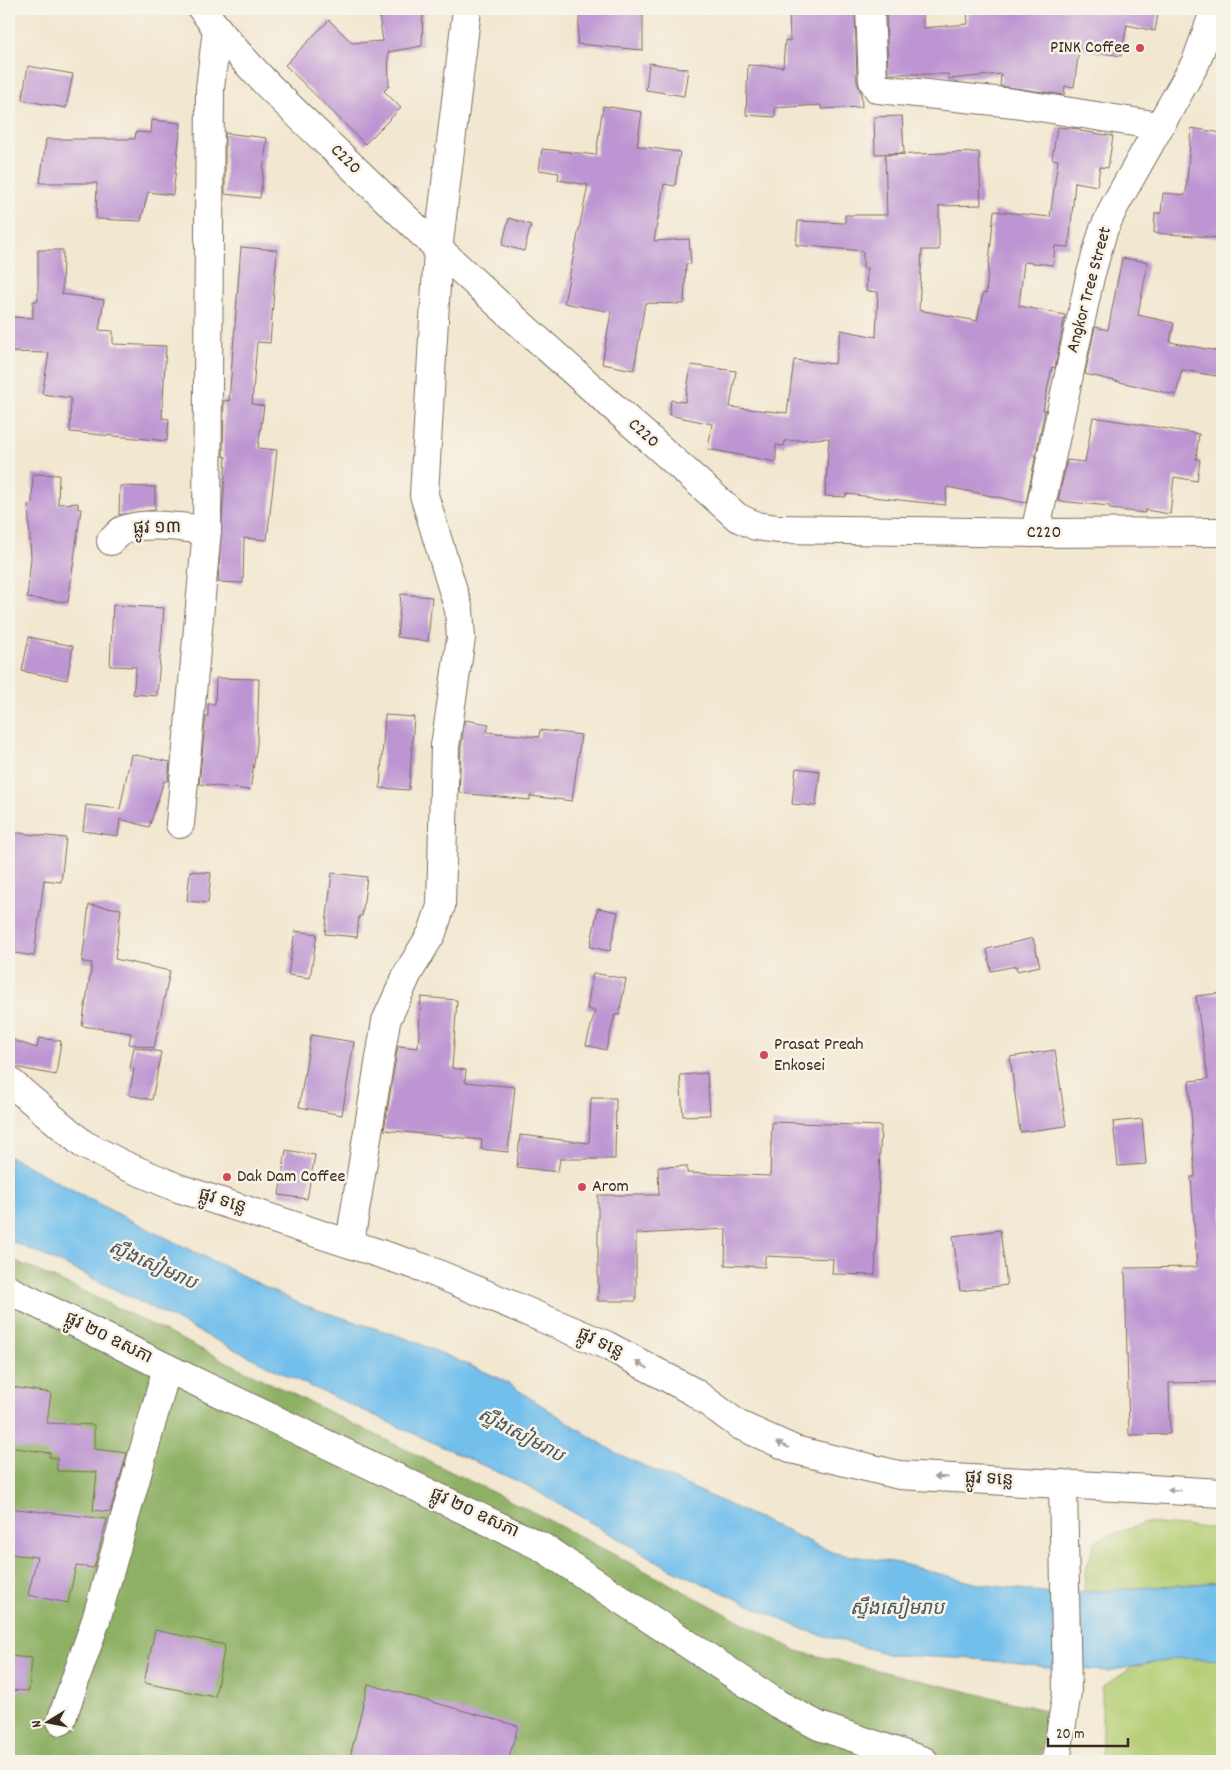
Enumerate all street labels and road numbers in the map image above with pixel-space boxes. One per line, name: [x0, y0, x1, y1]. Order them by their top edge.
street label: C220: [324, 139, 366, 181]
street label: Angkor Tree Street: [1061, 224, 1119, 356]
street label: C220: [622, 413, 664, 455]
street label: ផ្លូវ ១៣: [133, 516, 181, 543]
street label: C220: [1027, 521, 1061, 546]
street label: ផ្លូវ ទន្លេ: [195, 1183, 249, 1222]
street label: ផ្លូវ ២០ ឧសភា: [59, 1307, 156, 1372]
street label: ផ្លូវ ទន្លេ: [572, 1322, 627, 1367]
street label: ផ្លូវ ទន្លេ: [964, 1466, 1014, 1495]
street label: ផ្លូវ ២០ ឧសភា: [425, 1483, 522, 1547]

